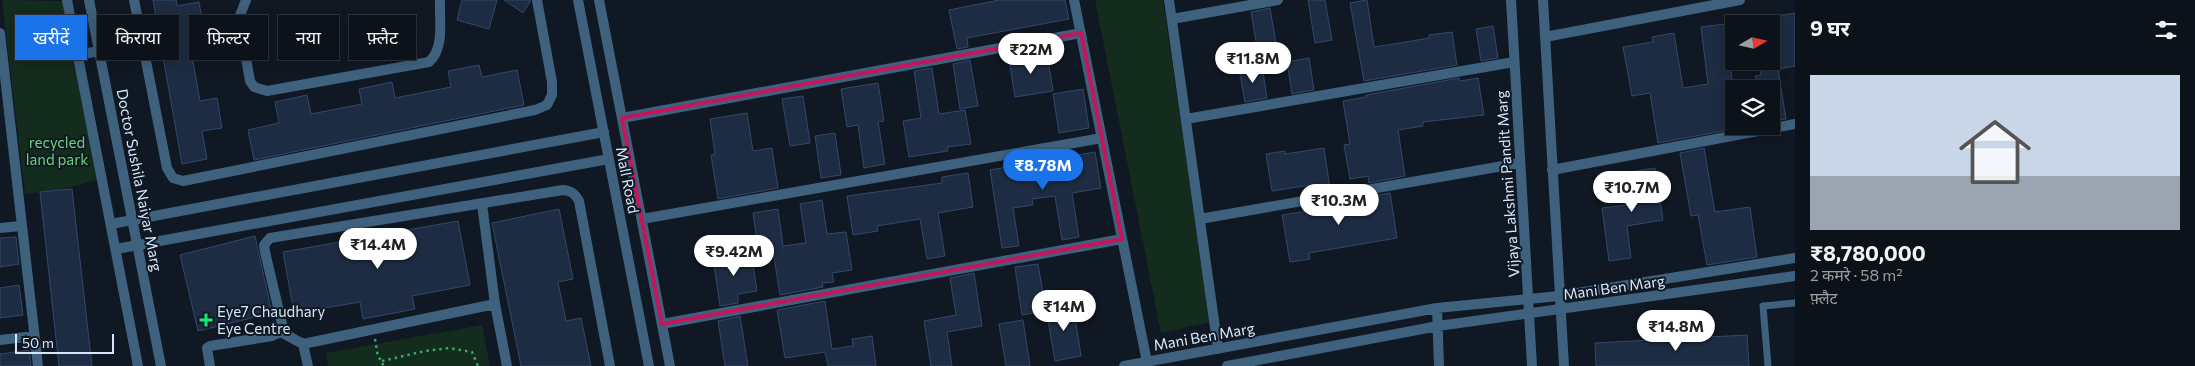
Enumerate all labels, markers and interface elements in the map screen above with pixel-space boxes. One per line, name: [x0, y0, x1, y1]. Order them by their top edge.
chip: खरीदें: [15, 15, 87, 60]
chip: किराया: [97, 15, 179, 60]
chip: फ़िल्टर: [189, 15, 268, 60]
chip: नया: [278, 15, 339, 60]
chip: फ़्लैट: [349, 15, 416, 60]
north arrow: [1725, 15, 1780, 70]
map controls: [1725, 15, 1780, 135]
text: 9 घर: [1810, 15, 1850, 40]
icon: filters: [2152, 16, 2180, 44]
pin: ₹22M: [1001, 32, 1061, 75]
text: ₹22M: [1009, 39, 1053, 58]
pin: ₹11.8M: [1212, 42, 1294, 84]
text: ₹11.8M: [1226, 48, 1280, 67]
button: layers: [1725, 80, 1780, 135]
street label: Doctor Sushila Naiyar Marg: [113, 87, 167, 273]
street label: Vijaya Lakshmi Pandit Marg: [1491, 90, 1523, 278]
icon: home: [1950, 107, 2040, 197]
park label: recycled land park: [26, 133, 88, 168]
street label: Mall Road: [613, 145, 643, 215]
pin: ₹8.78M: [1002, 148, 1084, 191]
text: ₹8.78M: [1014, 155, 1072, 174]
pin: ₹10.7M: [1591, 170, 1673, 213]
text: ₹10.7M: [1604, 177, 1660, 196]
pin: ₹10.3M: [1298, 184, 1380, 226]
text: ₹10.3M: [1311, 190, 1367, 209]
pin: ₹14.4M: [337, 228, 419, 270]
text: ₹14.4M: [350, 234, 406, 253]
pin: ₹9.42M: [693, 234, 775, 277]
text: ₹8,780,000: [1810, 240, 1926, 265]
text: ₹9.42M: [705, 241, 763, 260]
text: 2 कमरे · 58 m²: [1810, 265, 1903, 284]
street label: Mani Ben Marg: [1562, 271, 1666, 303]
text: फ़्लैट: [1810, 288, 1838, 307]
pin: ₹14M: [1034, 290, 1094, 332]
text: ₹14M: [1043, 296, 1085, 315]
place label: Eye7 Chaudhary Eye Centre: [217, 302, 326, 337]
pin: ₹14.8M: [1635, 310, 1717, 352]
marker: Eye7 Chaudhary Eye Centre: [199, 313, 213, 327]
text: ₹14.8M: [1648, 316, 1704, 335]
street label: Mani Ben Marg: [1152, 318, 1256, 354]
scale bar: [15, 331, 114, 354]
text: 50 m: [22, 334, 54, 351]

